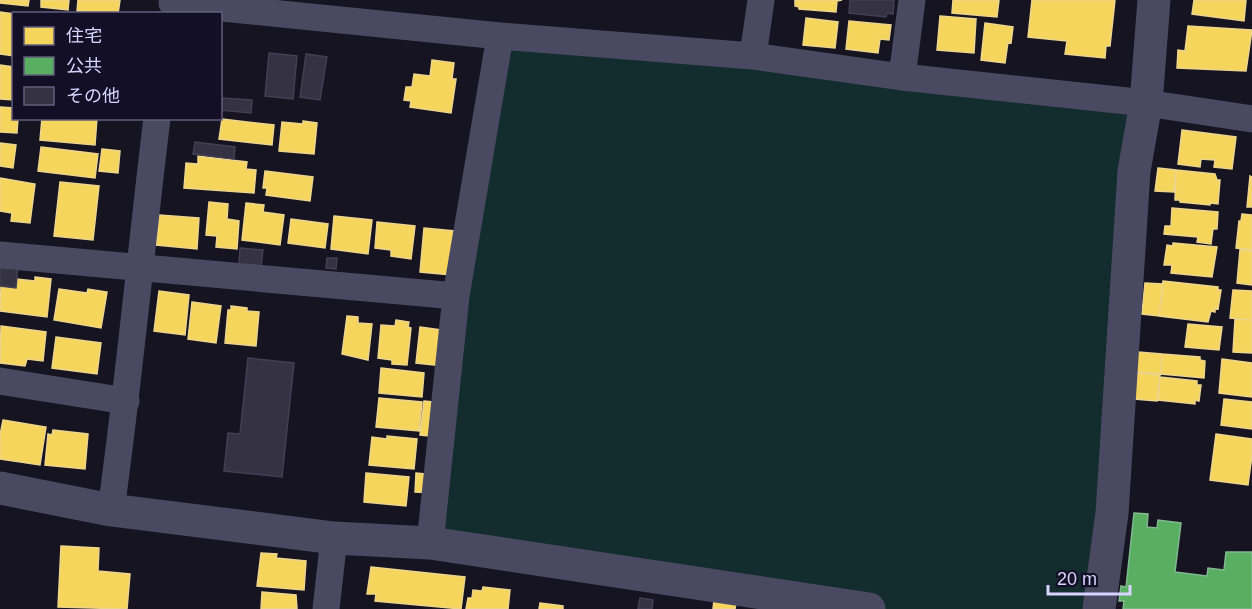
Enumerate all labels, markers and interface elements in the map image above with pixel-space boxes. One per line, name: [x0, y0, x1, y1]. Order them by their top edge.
legend: [12, 12, 222, 120]
text: 住宅: [66, 26, 102, 46]
text: 公共: [66, 56, 102, 76]
text: その他: [66, 86, 120, 106]
scale bar: [1048, 558, 1130, 596]
text: 20 m: [1057, 569, 1097, 589]

